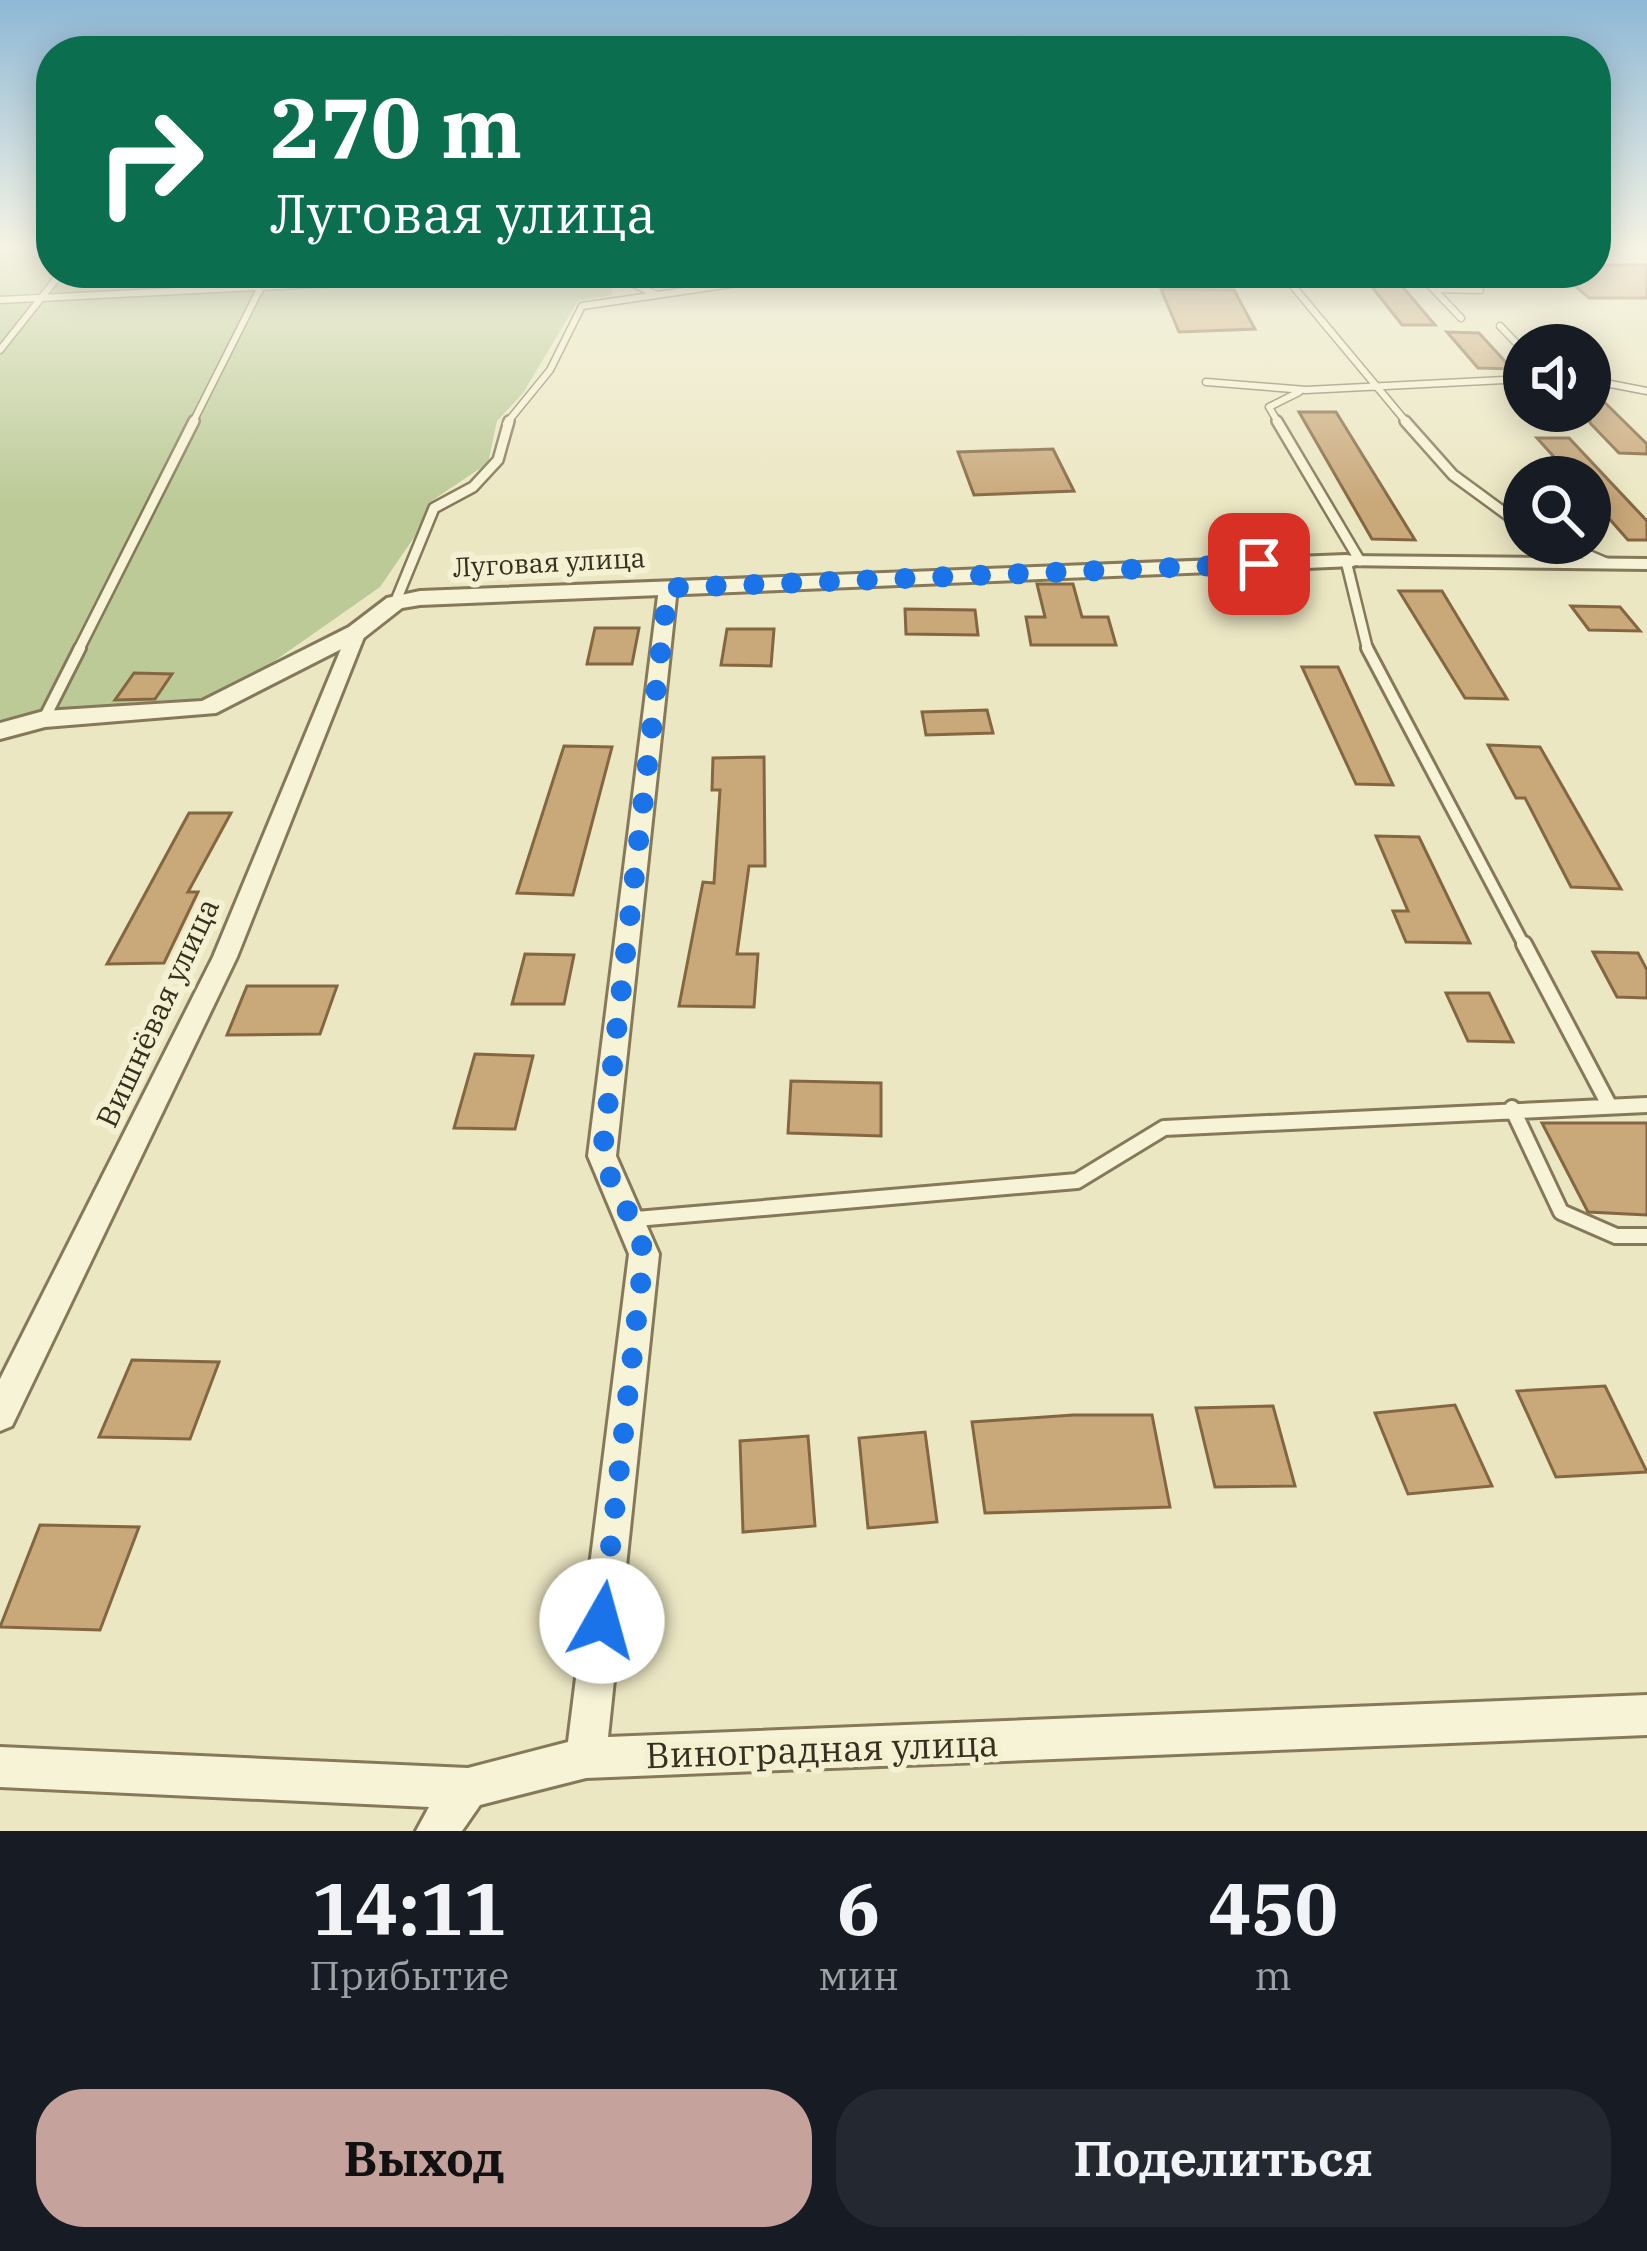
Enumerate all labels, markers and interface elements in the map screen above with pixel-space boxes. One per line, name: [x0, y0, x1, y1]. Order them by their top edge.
text: 270 m: [270, 72, 522, 181]
icon: right: [72, 84, 228, 240]
text: Луговая улица: [270, 178, 656, 248]
map controls: [1503, 324, 1611, 564]
button: sound: [1503, 324, 1611, 432]
button: search: [1503, 456, 1611, 564]
pin: [1208, 513, 1310, 615]
icon: arrive: [1226, 531, 1292, 597]
street label: Луговая улица: [452, 539, 646, 584]
street label: Вишнёвая улица: [86, 892, 227, 1133]
position arrow: [539, 1558, 665, 1684]
street label: Виноградная улица: [645, 1719, 999, 1778]
text: 14:11: [312, 1861, 506, 1955]
text: 6: [837, 1861, 880, 1955]
text: 450: [1208, 1861, 1338, 1955]
text: Прибытие: [309, 1950, 509, 2001]
text: мин: [818, 1950, 899, 2001]
text: m: [1254, 1950, 1292, 2001]
button: Выход: [36, 2089, 812, 2227]
button: Поделиться: [836, 2089, 1611, 2227]

